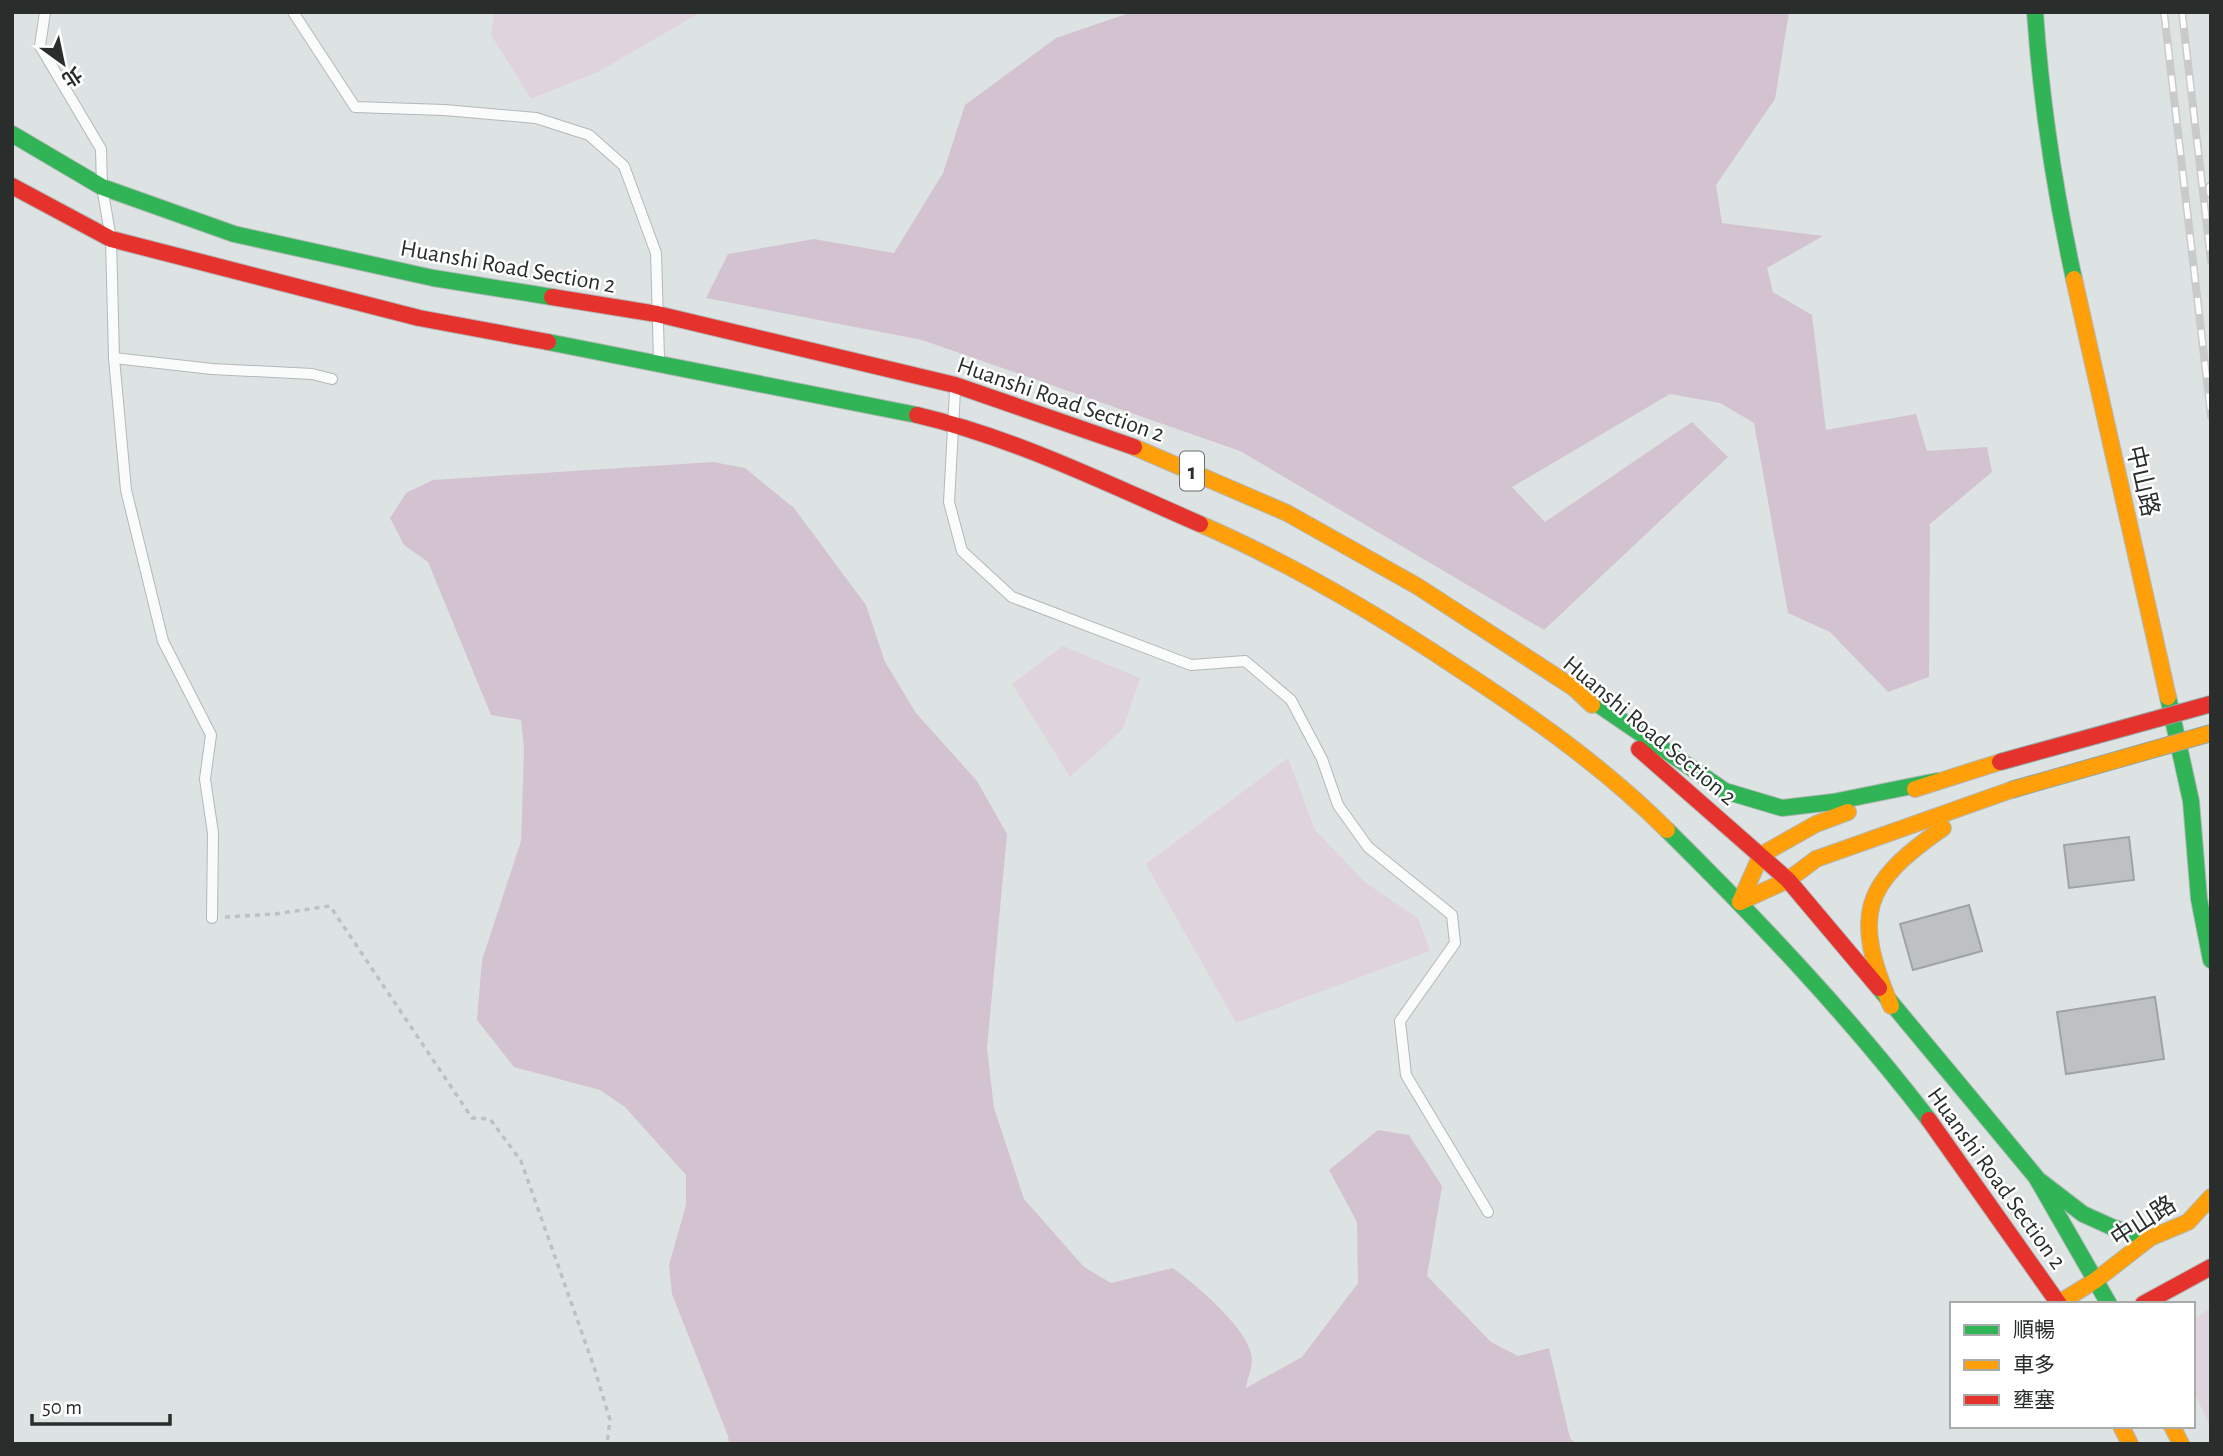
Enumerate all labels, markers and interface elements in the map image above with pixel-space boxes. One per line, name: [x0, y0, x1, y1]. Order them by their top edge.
north arrow: [28, 28, 98, 98]
text: 北: [58, 63, 85, 90]
street label: Huanshi Road Section 2: [398, 236, 617, 298]
street label: Huanshi Road Section 2: [954, 353, 1168, 447]
street label: 中山路: [2122, 443, 2164, 519]
road number: 1: [1180, 452, 1204, 491]
street label: Huanshi Road Section 2: [1558, 652, 1741, 810]
street label: Huanshi Road Section 2: [1922, 1083, 2070, 1274]
street label: 中山路: [2106, 1190, 2180, 1252]
legend: [1950, 1302, 2195, 1428]
text: 順暢: [2013, 1319, 2055, 1341]
text: 車多: [2013, 1354, 2055, 1376]
scale bar: [32, 1382, 170, 1426]
text: 壅塞: [2013, 1389, 2055, 1411]
text: 50 m: [42, 1397, 82, 1418]

